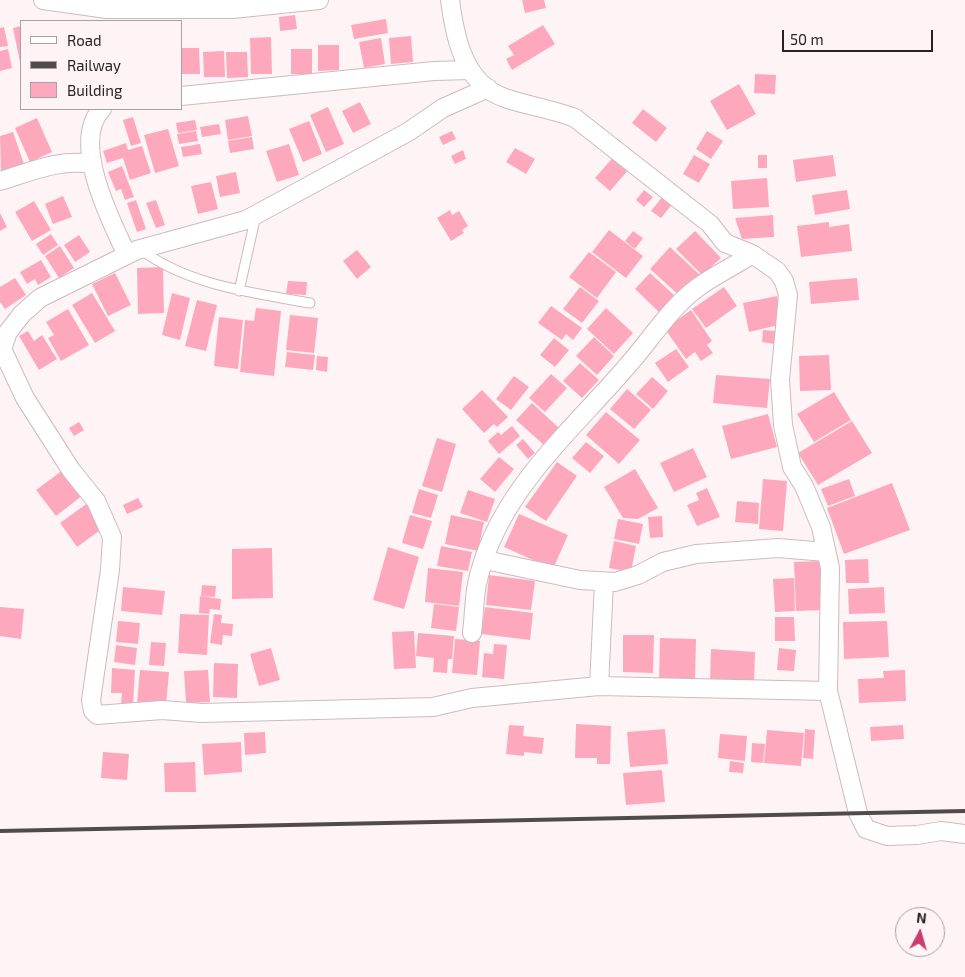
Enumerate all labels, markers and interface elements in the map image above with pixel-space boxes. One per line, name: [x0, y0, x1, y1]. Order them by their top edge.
legend: [20, 20, 182, 110]
scale bar: [785, 20, 936, 52]
text: 50 m: [790, 30, 824, 48]
text: Road: [67, 31, 102, 49]
text: Railway: [67, 56, 121, 74]
text: Building: [67, 81, 122, 99]
north arrow: [895, 907, 945, 957]
text: N: [916, 909, 927, 927]

